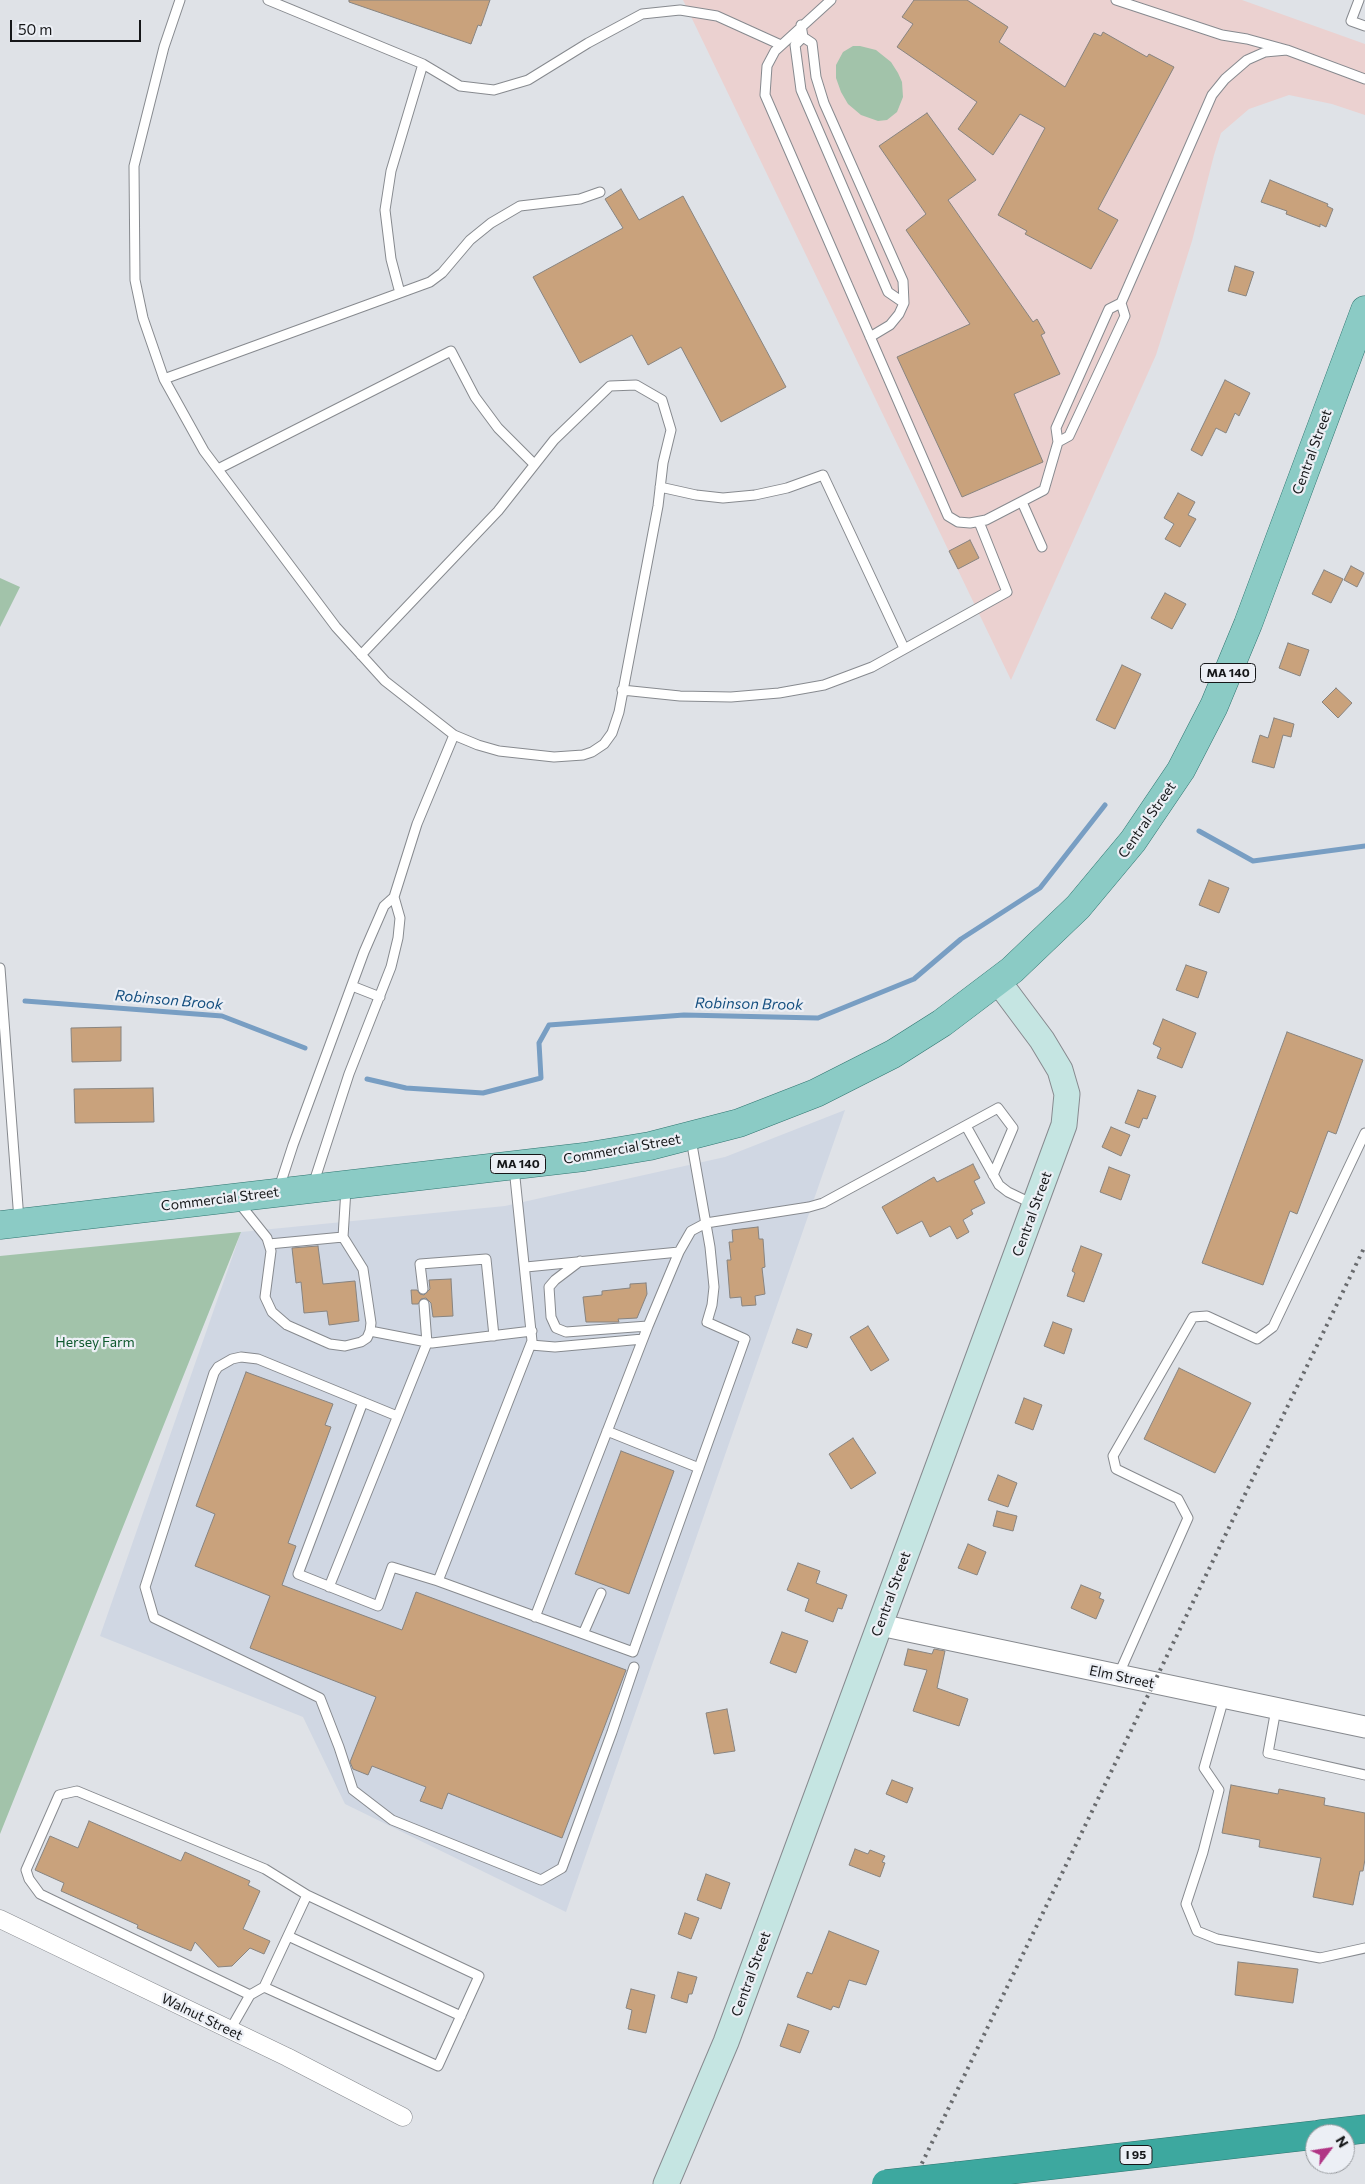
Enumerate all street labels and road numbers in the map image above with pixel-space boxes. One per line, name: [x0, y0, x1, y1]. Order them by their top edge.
street label: Central Street: [1289, 407, 1335, 497]
road number: MA 140: [1200, 664, 1256, 682]
street label: Central Street: [1115, 779, 1179, 861]
street label: Commercial Street: [562, 1130, 682, 1168]
road number: MA 140: [490, 1154, 546, 1174]
street label: Central Street: [1009, 1169, 1055, 1259]
street label: Commercial Street: [160, 1183, 280, 1215]
street label: Central Street: [868, 1549, 914, 1639]
street label: Elm Street: [1088, 1662, 1156, 1692]
street label: Central Street: [728, 1929, 774, 2019]
street label: Walnut Street: [159, 1990, 245, 2044]
road number: I 95: [1120, 2146, 1152, 2164]

